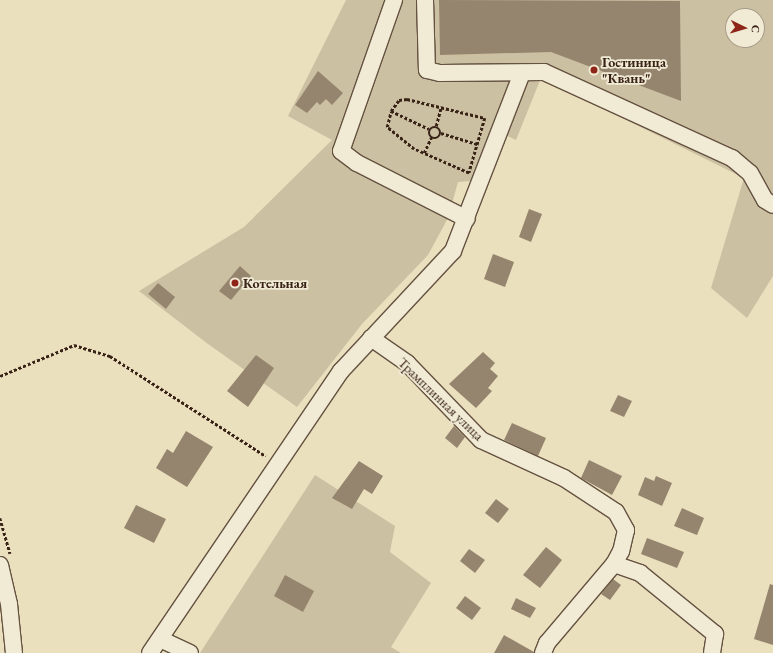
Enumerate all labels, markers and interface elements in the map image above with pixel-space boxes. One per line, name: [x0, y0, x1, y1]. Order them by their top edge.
north arrow: [725, 8, 765, 48]
text: С: [749, 24, 763, 33]
place label: Гостиница "Квань": [602, 54, 666, 86]
marker: Гостиница "Квань": [589, 65, 599, 75]
place label: Котельная: [243, 275, 307, 291]
marker: Котельная: [230, 278, 240, 288]
street label: Трамплинная улица: [395, 354, 487, 444]

